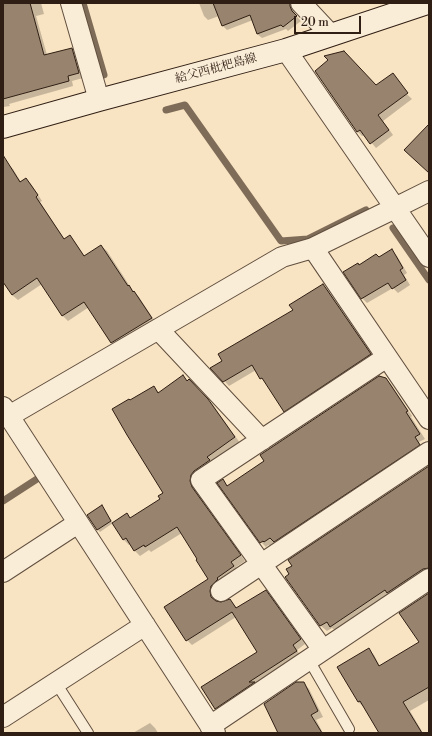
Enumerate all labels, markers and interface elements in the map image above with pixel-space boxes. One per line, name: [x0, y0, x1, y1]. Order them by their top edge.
scale bar: [296, 8, 363, 34]
text: 20 m: [301, 15, 329, 30]
street label: 給父西枇杷島線: [174, 51, 258, 87]

